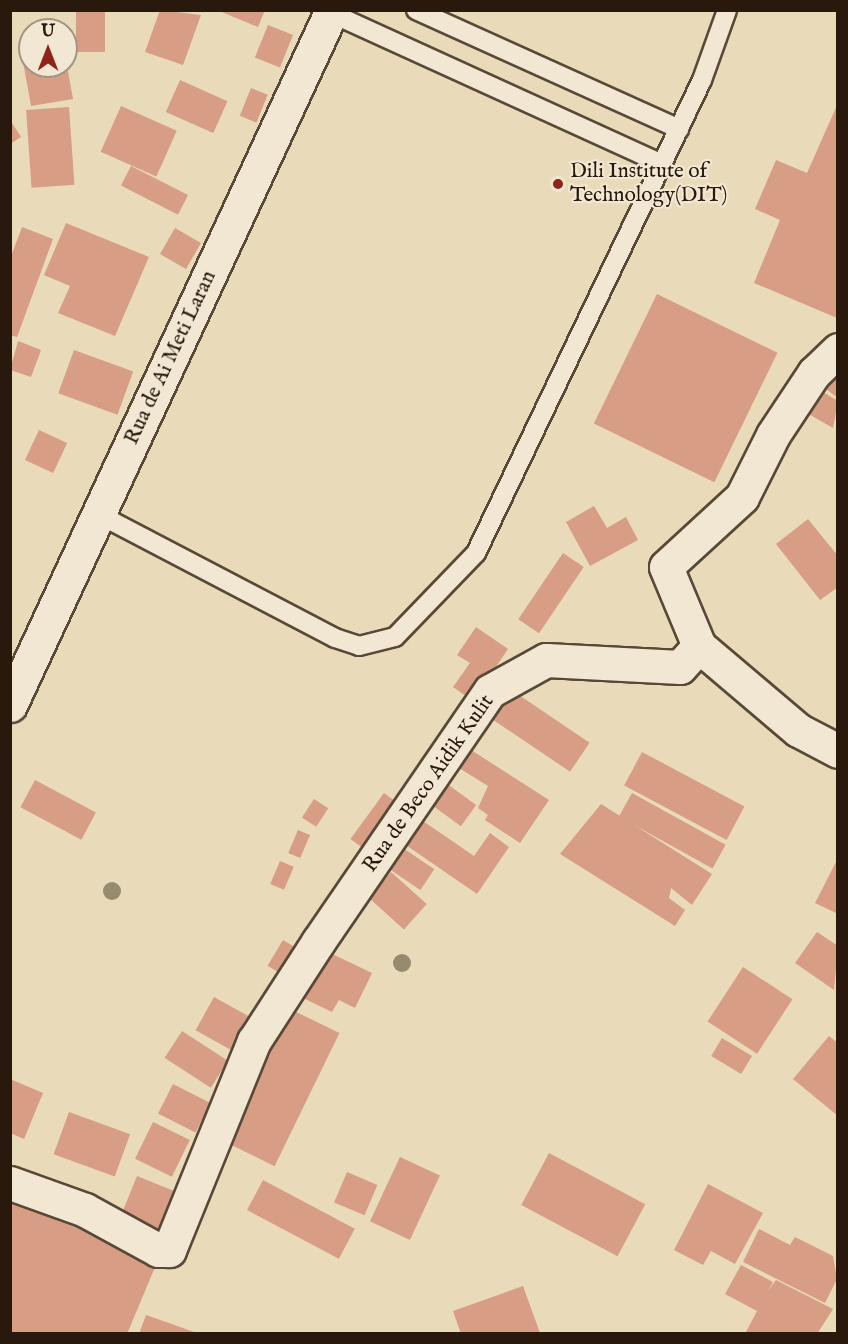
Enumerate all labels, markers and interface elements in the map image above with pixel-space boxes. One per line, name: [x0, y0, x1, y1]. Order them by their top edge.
north arrow: [18, 18, 78, 78]
text: U: [41, 22, 55, 42]
place label: Dili Institute of Technology(DIT): [570, 159, 727, 209]
marker: Dili Institute of Technology(DIT): [551, 177, 565, 191]
street label: Rua de Ai Meti Laran: [120, 267, 222, 449]
street label: Rua de Beco Aidik Kulit: [358, 690, 500, 878]

